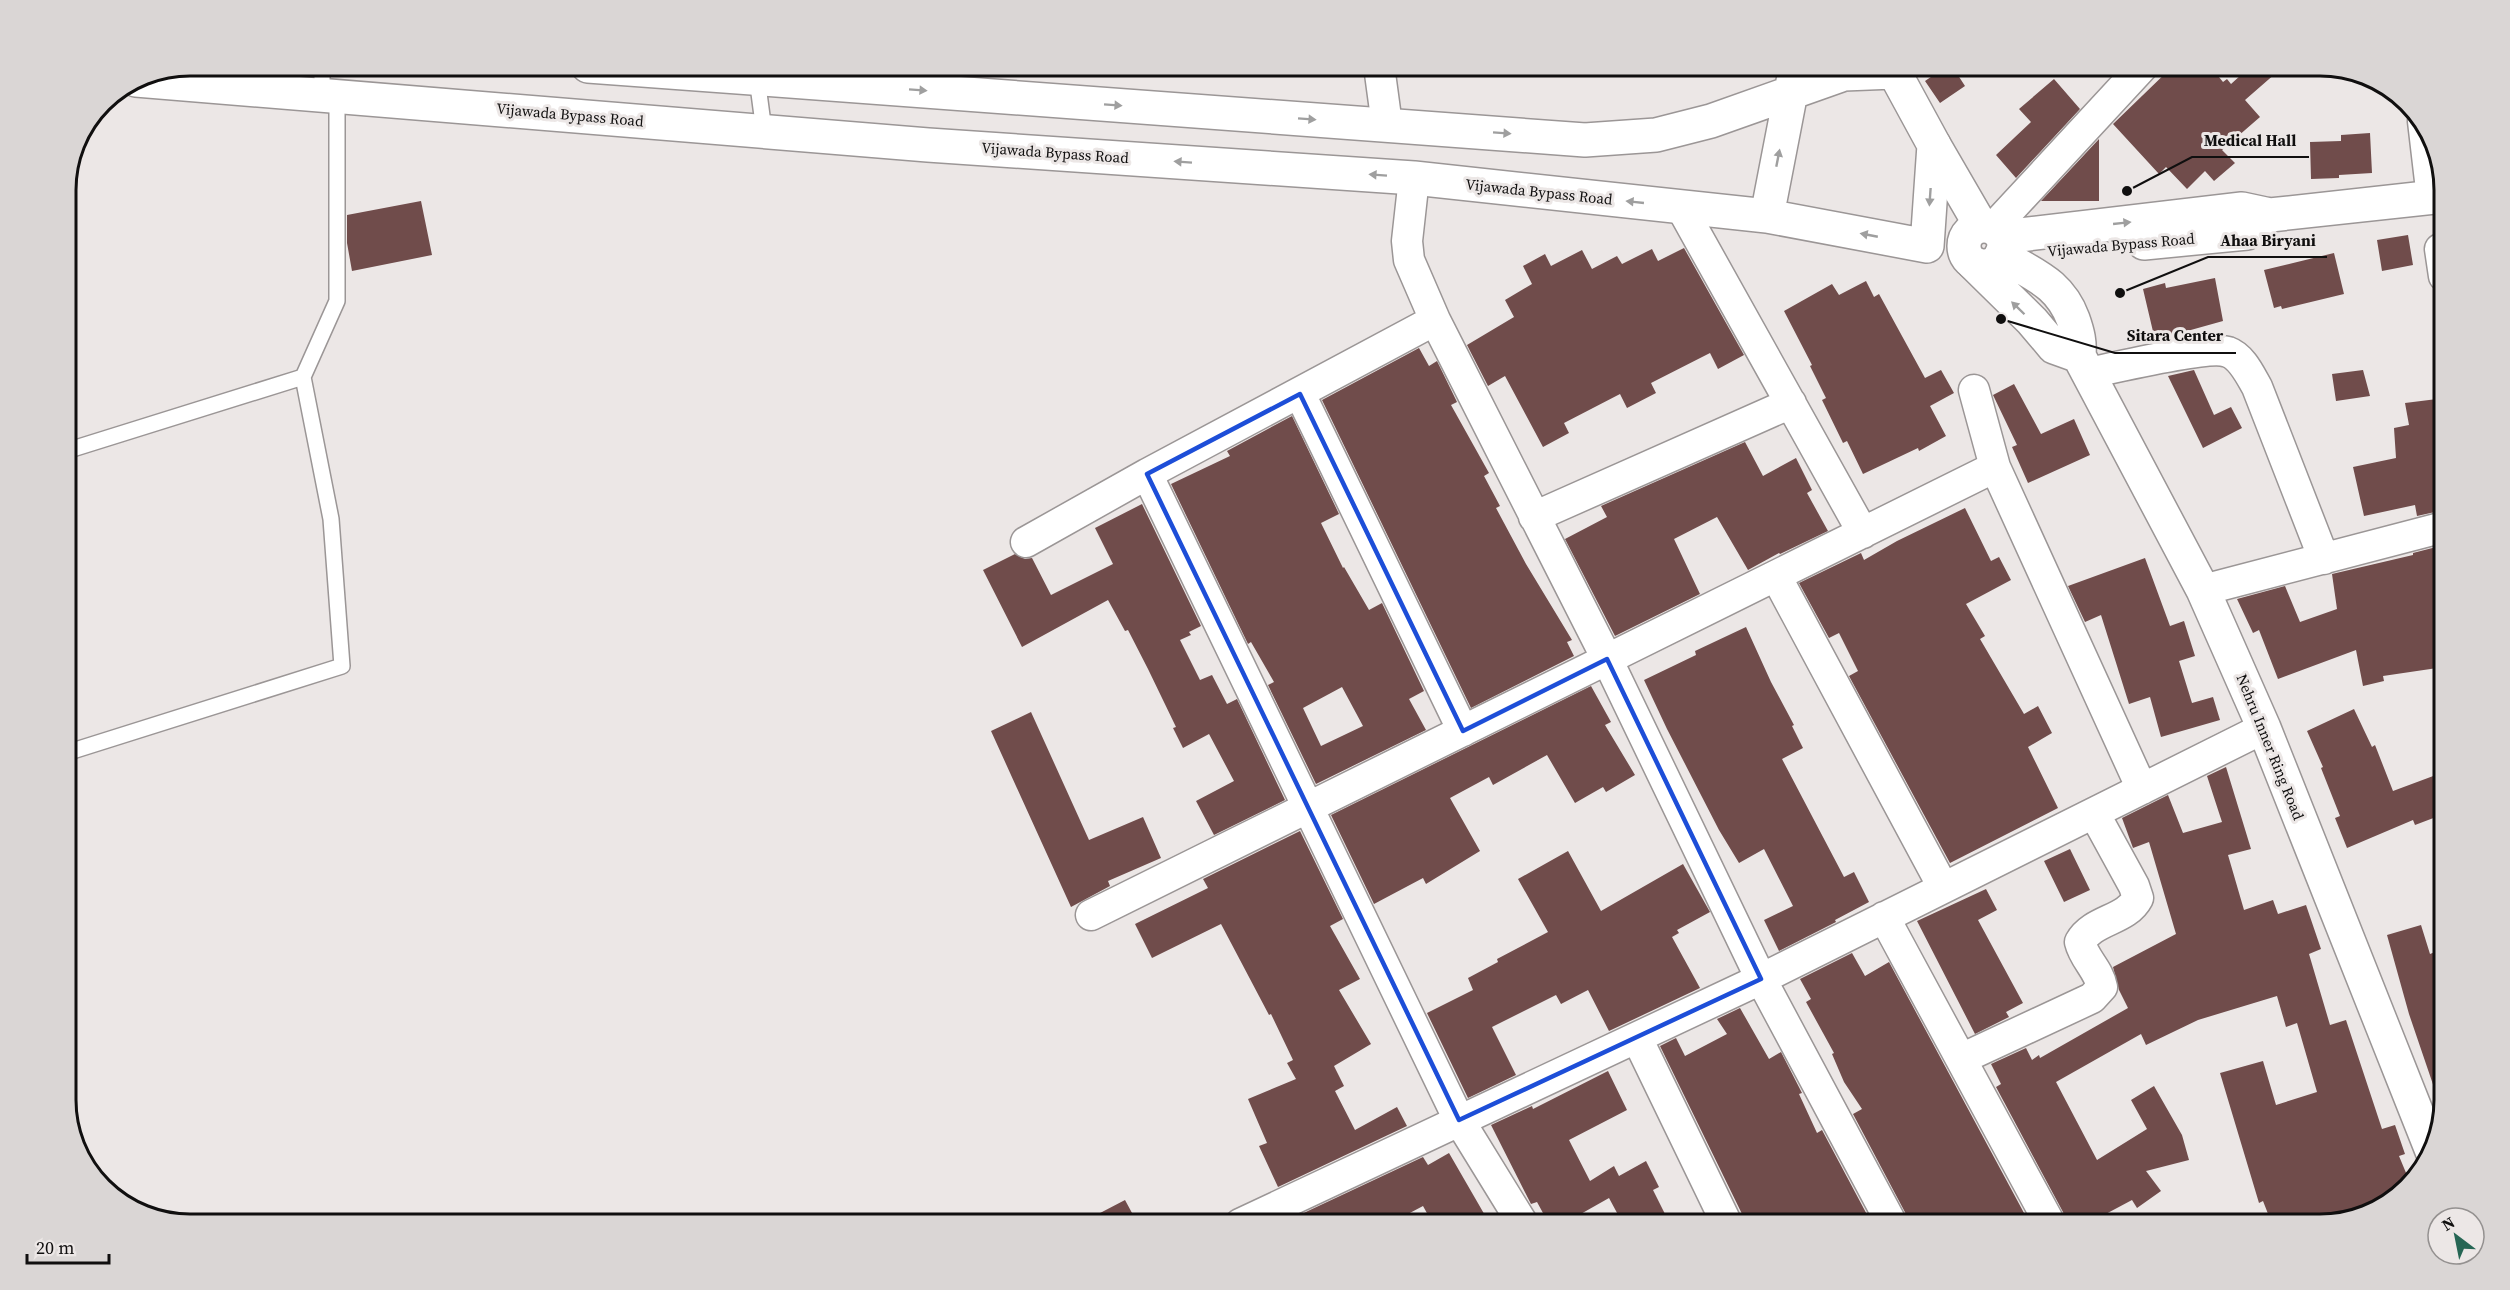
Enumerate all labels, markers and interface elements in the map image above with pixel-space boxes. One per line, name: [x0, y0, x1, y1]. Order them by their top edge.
one-way arrow: [909, 86, 928, 95]
street label: Vijawada Bypass Road: [496, 98, 645, 131]
one-way arrow: [1103, 100, 1122, 110]
one-way arrow: [1298, 114, 1317, 124]
callout: Medical Hall: [2192, 123, 2309, 157]
one-way arrow: [1492, 129, 1511, 138]
text: Medical Hall: [2204, 129, 2296, 151]
street label: Vijawada Bypass Road: [981, 137, 1130, 168]
one-way arrow: [1774, 149, 1783, 168]
one-way arrow: [1174, 157, 1193, 167]
one-way arrow: [1369, 171, 1388, 180]
street label: Vijawada Bypass Road: [1464, 173, 1614, 210]
one-way arrow: [1925, 188, 1935, 207]
one-way arrow: [1625, 197, 1644, 207]
one-way arrow: [2113, 218, 2132, 228]
callout: Ahaa Biryani: [2208, 223, 2327, 257]
street label: Vijawada Bypass Road: [2046, 228, 2196, 261]
text: Ahaa Biryani: [2220, 229, 2316, 251]
one-way arrow: [1859, 230, 1878, 239]
one-way arrow: [2012, 301, 2026, 315]
callout: Sitara Center: [2115, 319, 2236, 353]
text: Sitara Center: [2127, 324, 2224, 346]
street label: Nehru Inner Ring Road: [2232, 671, 2310, 823]
north arrow: [2426, 1206, 2486, 1266]
text: N: [2437, 1211, 2459, 1236]
scale bar: [27, 1227, 110, 1265]
text: 20 m: [36, 1235, 74, 1260]

